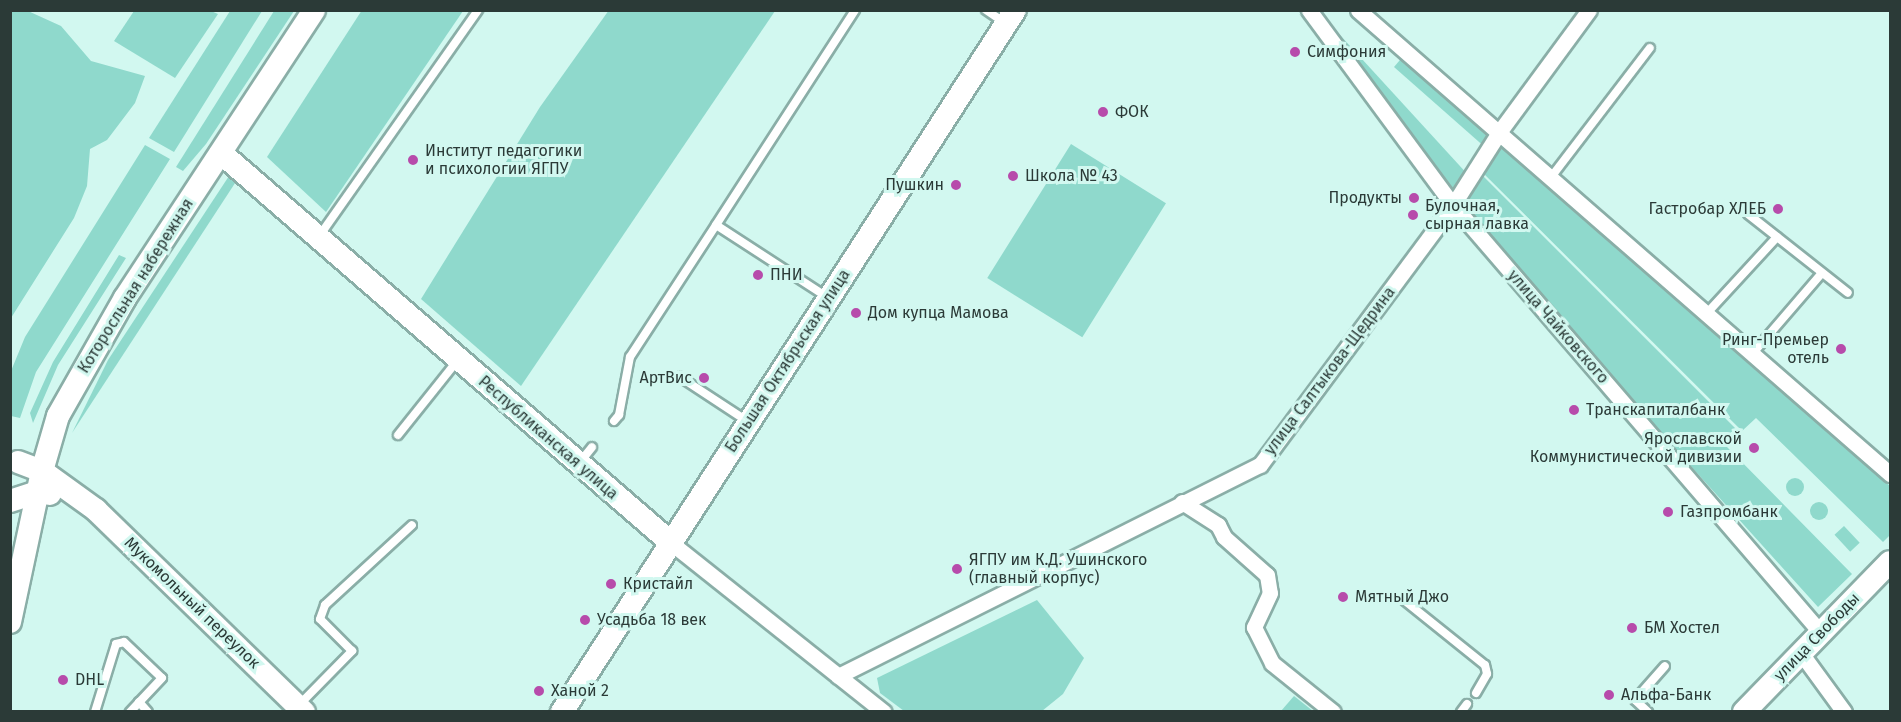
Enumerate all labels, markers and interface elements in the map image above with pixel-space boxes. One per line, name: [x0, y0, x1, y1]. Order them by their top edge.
place label: Симфония: [1307, 42, 1386, 62]
marker: Симфония: [1288, 45, 1302, 59]
place label: ФОК: [1115, 102, 1149, 122]
marker: ФОК: [1096, 105, 1110, 119]
place label: Институт педагогики и психологии ЯГПУ: [425, 141, 582, 179]
marker: Институт педагогики и психологии ЯГПУ: [406, 153, 420, 167]
place label: Школа № 43: [1025, 166, 1118, 186]
marker: Школа № 43: [1006, 169, 1020, 183]
place label: Пушкин: [885, 175, 944, 195]
marker: Пушкин: [949, 178, 963, 192]
place label: Продукты: [1328, 188, 1402, 208]
marker: Продукты: [1407, 191, 1421, 205]
street label: Которосльная набережная: [74, 195, 198, 377]
place label: Булочная, сырная лавка: [1425, 196, 1529, 234]
place label: Гастробар ХЛЕБ: [1648, 199, 1766, 219]
marker: Гастробар ХЛЕБ: [1771, 202, 1785, 216]
marker: Булочная, сырная лавка: [1406, 208, 1420, 222]
place label: ПНИ: [770, 265, 803, 285]
street label: Большая Октябрьская улица: [722, 266, 854, 456]
street label: улица Чайковского: [1503, 266, 1613, 388]
marker: ПНИ: [751, 268, 765, 282]
street label: улица Салтыкова-Щедрина: [1261, 283, 1399, 459]
place label: Дом купца Мамова: [868, 303, 1009, 323]
marker: Дом купца Мамова: [849, 306, 863, 320]
place label: Ринг-Премьер отель: [1722, 330, 1829, 368]
marker: Ринг-Премьер отель: [1834, 342, 1848, 356]
place label: АртВис: [640, 368, 692, 388]
marker: АртВис: [697, 371, 711, 385]
street label: Республиканская улица: [474, 372, 622, 504]
place label: Транскапиталбанк: [1586, 400, 1725, 420]
marker: Транскапиталбанк: [1567, 403, 1581, 417]
place label: Ярославской Коммунистической дивизии: [1530, 429, 1742, 467]
marker: Ярославской Коммунистической дивизии: [1747, 441, 1761, 455]
place label: Газпромбанк: [1680, 502, 1778, 522]
marker: Газпромбанк: [1661, 505, 1675, 519]
street label: Мукомольный переулок: [120, 533, 264, 673]
place label: ЯГПУ им К.Д. Ушинского (главный корпус): [969, 550, 1147, 588]
marker: ЯГПУ им К.Д. Ушинского (главный корпус): [950, 562, 964, 576]
place label: Кристайл: [623, 574, 693, 594]
marker: Кристайл: [604, 577, 618, 591]
place label: Мятный Джо: [1355, 587, 1449, 607]
street label: улица Свободы: [1770, 589, 1864, 685]
marker: Мятный Джо: [1336, 590, 1350, 604]
place label: Усадьба 18 век: [597, 610, 706, 630]
marker: Усадьба 18 век: [578, 613, 592, 627]
place label: БМ Хостел: [1644, 618, 1720, 638]
marker: БМ Хостел: [1625, 621, 1639, 635]
place label: DHL: [75, 670, 104, 690]
marker: DHL: [56, 673, 70, 687]
place label: Ханой 2: [551, 681, 609, 701]
marker: Ханой 2: [532, 684, 546, 698]
place label: Альфа-Банк: [1621, 685, 1711, 705]
marker: Альфа-Банк: [1602, 688, 1616, 702]

